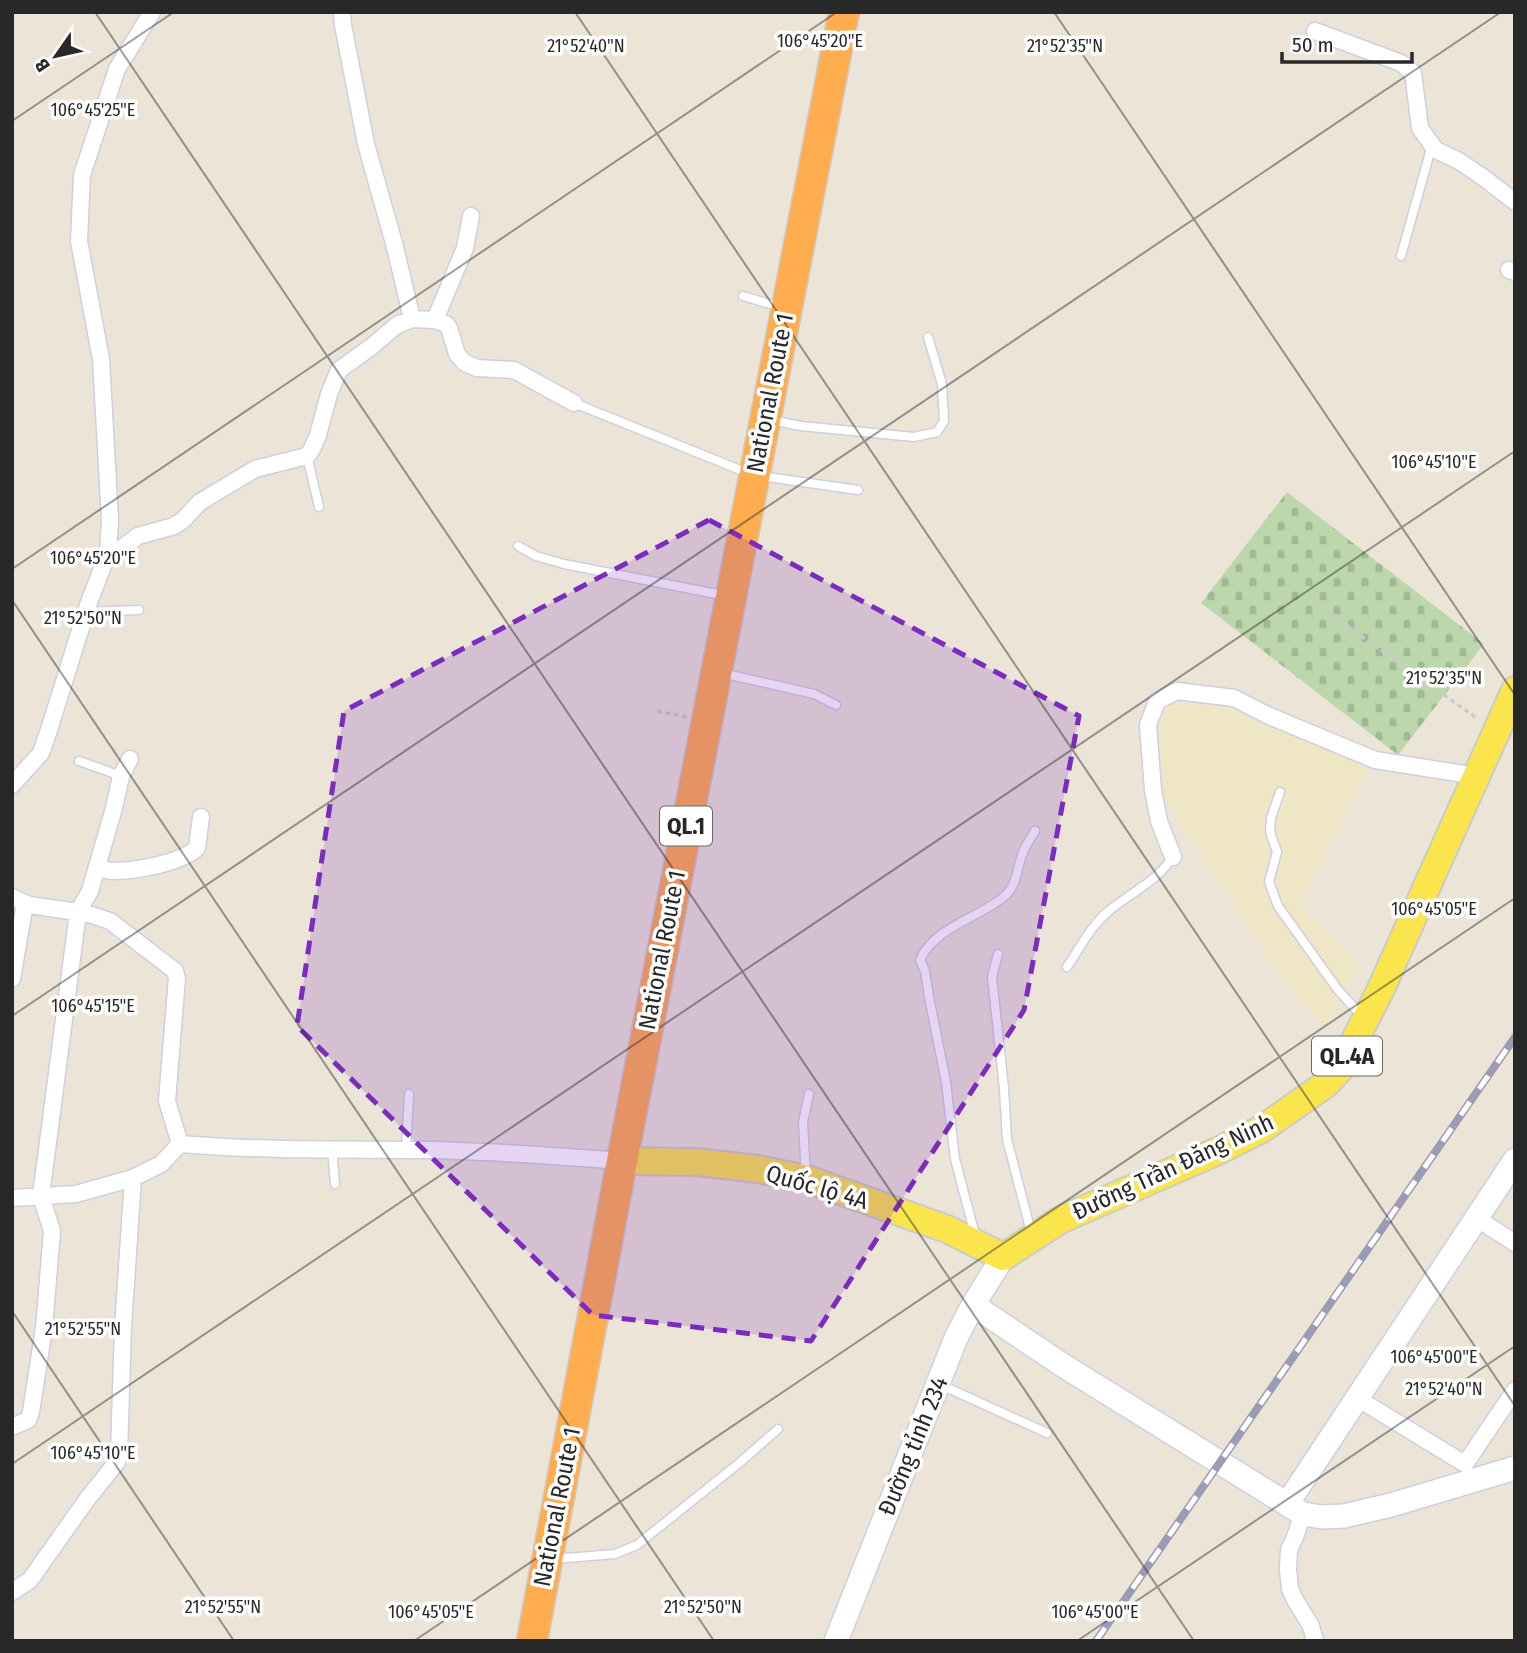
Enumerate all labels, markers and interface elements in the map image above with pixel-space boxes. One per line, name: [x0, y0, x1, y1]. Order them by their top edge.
north arrow: [21, 21, 91, 91]
scale bar: [1282, 21, 1412, 65]
text: 106°45'20"E: [777, 30, 863, 52]
text: 50 m: [1292, 32, 1334, 58]
text: 21°52'40"N: [547, 35, 625, 57]
text: 21°52'35"N: [1027, 35, 1103, 57]
text: B: [30, 54, 55, 76]
text: 106°45'25"E: [51, 99, 135, 121]
street label: National Route 1: [741, 311, 799, 475]
text: 106°45'10"E: [1392, 451, 1476, 473]
text: 106°45'20"E: [50, 547, 136, 569]
text: 21°52'50"N: [44, 607, 122, 629]
text: 21°52'35"N: [1406, 667, 1482, 689]
road number: QL.1: [660, 806, 712, 846]
street label: National Route 1: [633, 868, 691, 1032]
text: 106°45'05"E: [1391, 898, 1477, 920]
text: 106°45'15"E: [51, 995, 135, 1017]
road number: QL.4A: [1312, 1036, 1382, 1076]
street label: Đường Trần Đăng Ninh: [1068, 1108, 1278, 1226]
street label: Quốc lộ 4A: [763, 1159, 872, 1215]
text: 21°52'55"N: [45, 1318, 121, 1340]
text: 106°45'00"E: [1390, 1346, 1478, 1368]
street label: Đường tỉnh 234: [872, 1372, 954, 1520]
text: 21°52'40"N: [1405, 1378, 1483, 1400]
street label: National Route 1: [528, 1425, 586, 1589]
text: 106°45'10"E: [51, 1442, 135, 1464]
text: 21°52'55"N: [185, 1596, 261, 1618]
text: 21°52'50"N: [664, 1596, 742, 1618]
text: 106°45'05"E: [388, 1601, 474, 1623]
text: 106°45'00"E: [1051, 1601, 1139, 1623]

